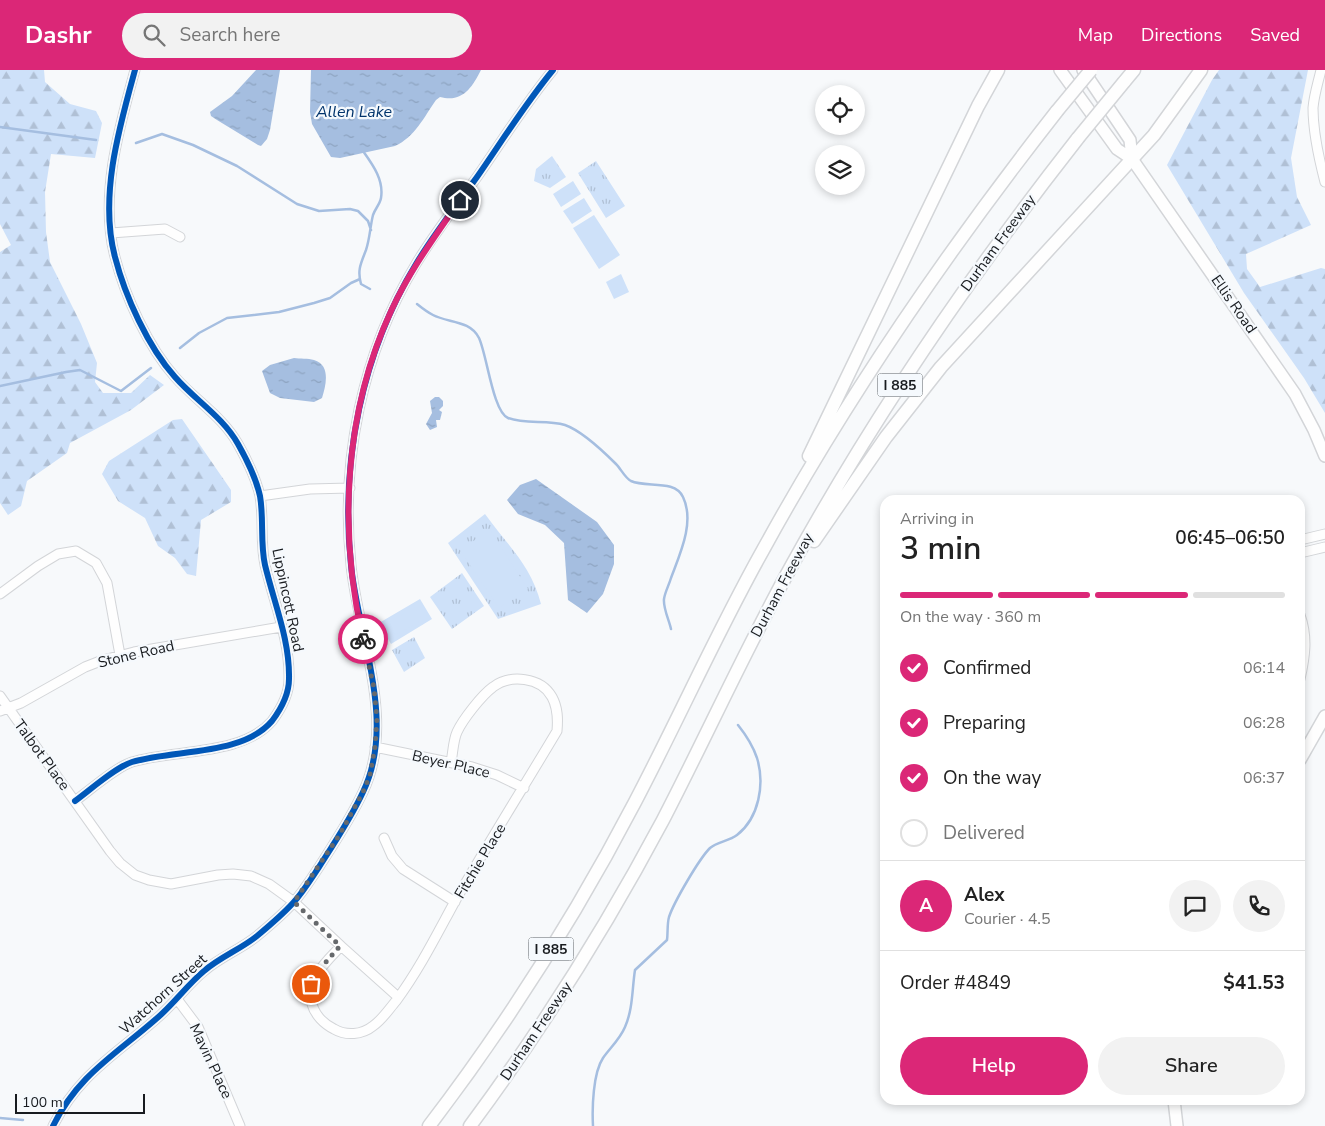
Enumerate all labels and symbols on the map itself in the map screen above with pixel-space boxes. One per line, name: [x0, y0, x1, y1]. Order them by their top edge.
water label: Allen Lake: [315, 101, 393, 123]
pin: [439, 179, 481, 221]
street label: Durham Freeway: [956, 190, 1040, 296]
street label: Ellis Road: [1207, 271, 1261, 337]
road number: I 885: [878, 374, 922, 396]
street label: Durham Freeway: [746, 529, 818, 641]
street label: Lippincott Road: [267, 546, 309, 654]
courier: [338, 614, 388, 664]
street label: Stone Road: [96, 635, 176, 673]
street label: Talbot Place: [9, 716, 75, 794]
street label: Beyer Place: [410, 745, 492, 783]
street label: Fitchie Place: [450, 820, 510, 902]
road number: I 885: [528, 938, 574, 961]
street label: Watchorn Street: [115, 949, 212, 1039]
pin: [290, 963, 332, 1005]
street label: Durham Freeway: [495, 977, 577, 1084]
street label: Mavin Place: [185, 1020, 237, 1102]
scale bar: [15, 1091, 145, 1114]

